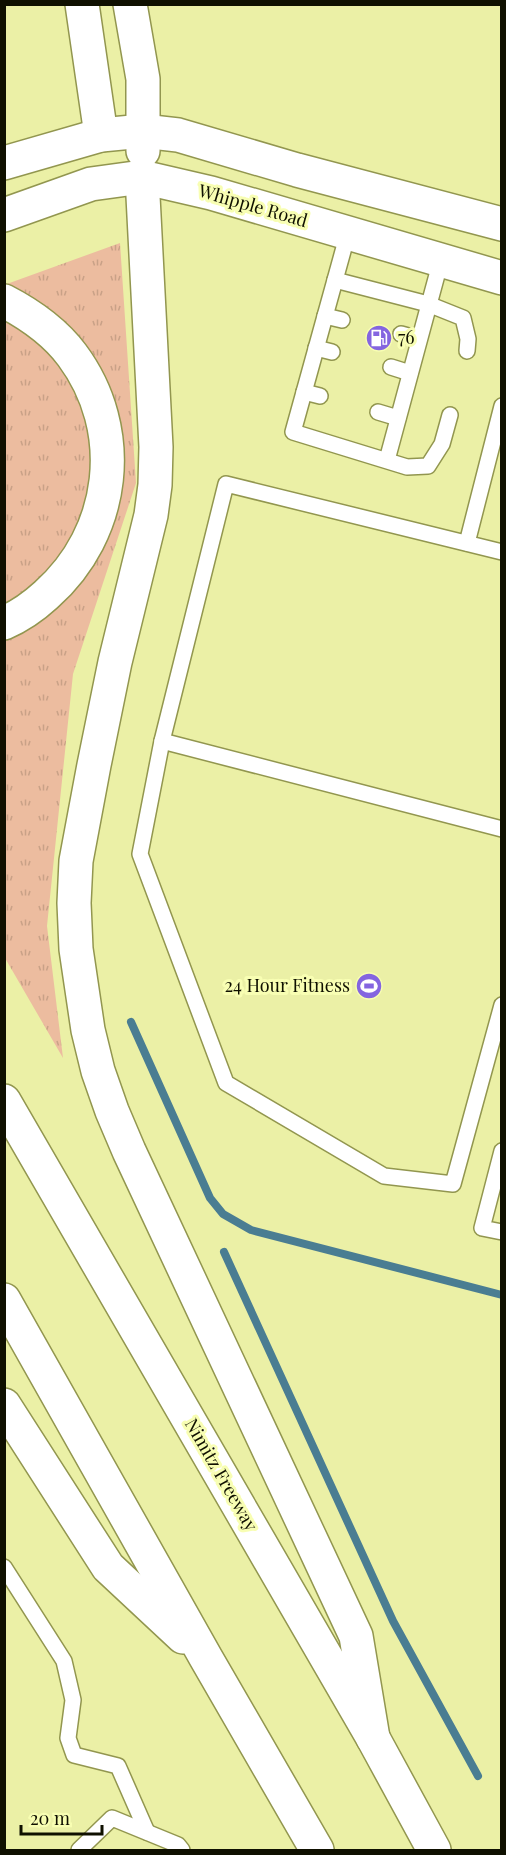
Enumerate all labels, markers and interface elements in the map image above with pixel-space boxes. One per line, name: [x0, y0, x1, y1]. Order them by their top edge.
street label: Whipple Road: [195, 178, 311, 232]
fuel station icon: 76: [364, 323, 394, 353]
place label: 76: [398, 325, 415, 349]
sports icon: 24 Hour Fitness: [354, 971, 384, 1001]
place label: 24 Hour Fitness: [224, 973, 350, 997]
street label: Nimitz Freeway: [180, 1414, 264, 1535]
scale bar: [21, 1798, 102, 1836]
text: 20 m: [30, 1806, 70, 1830]

